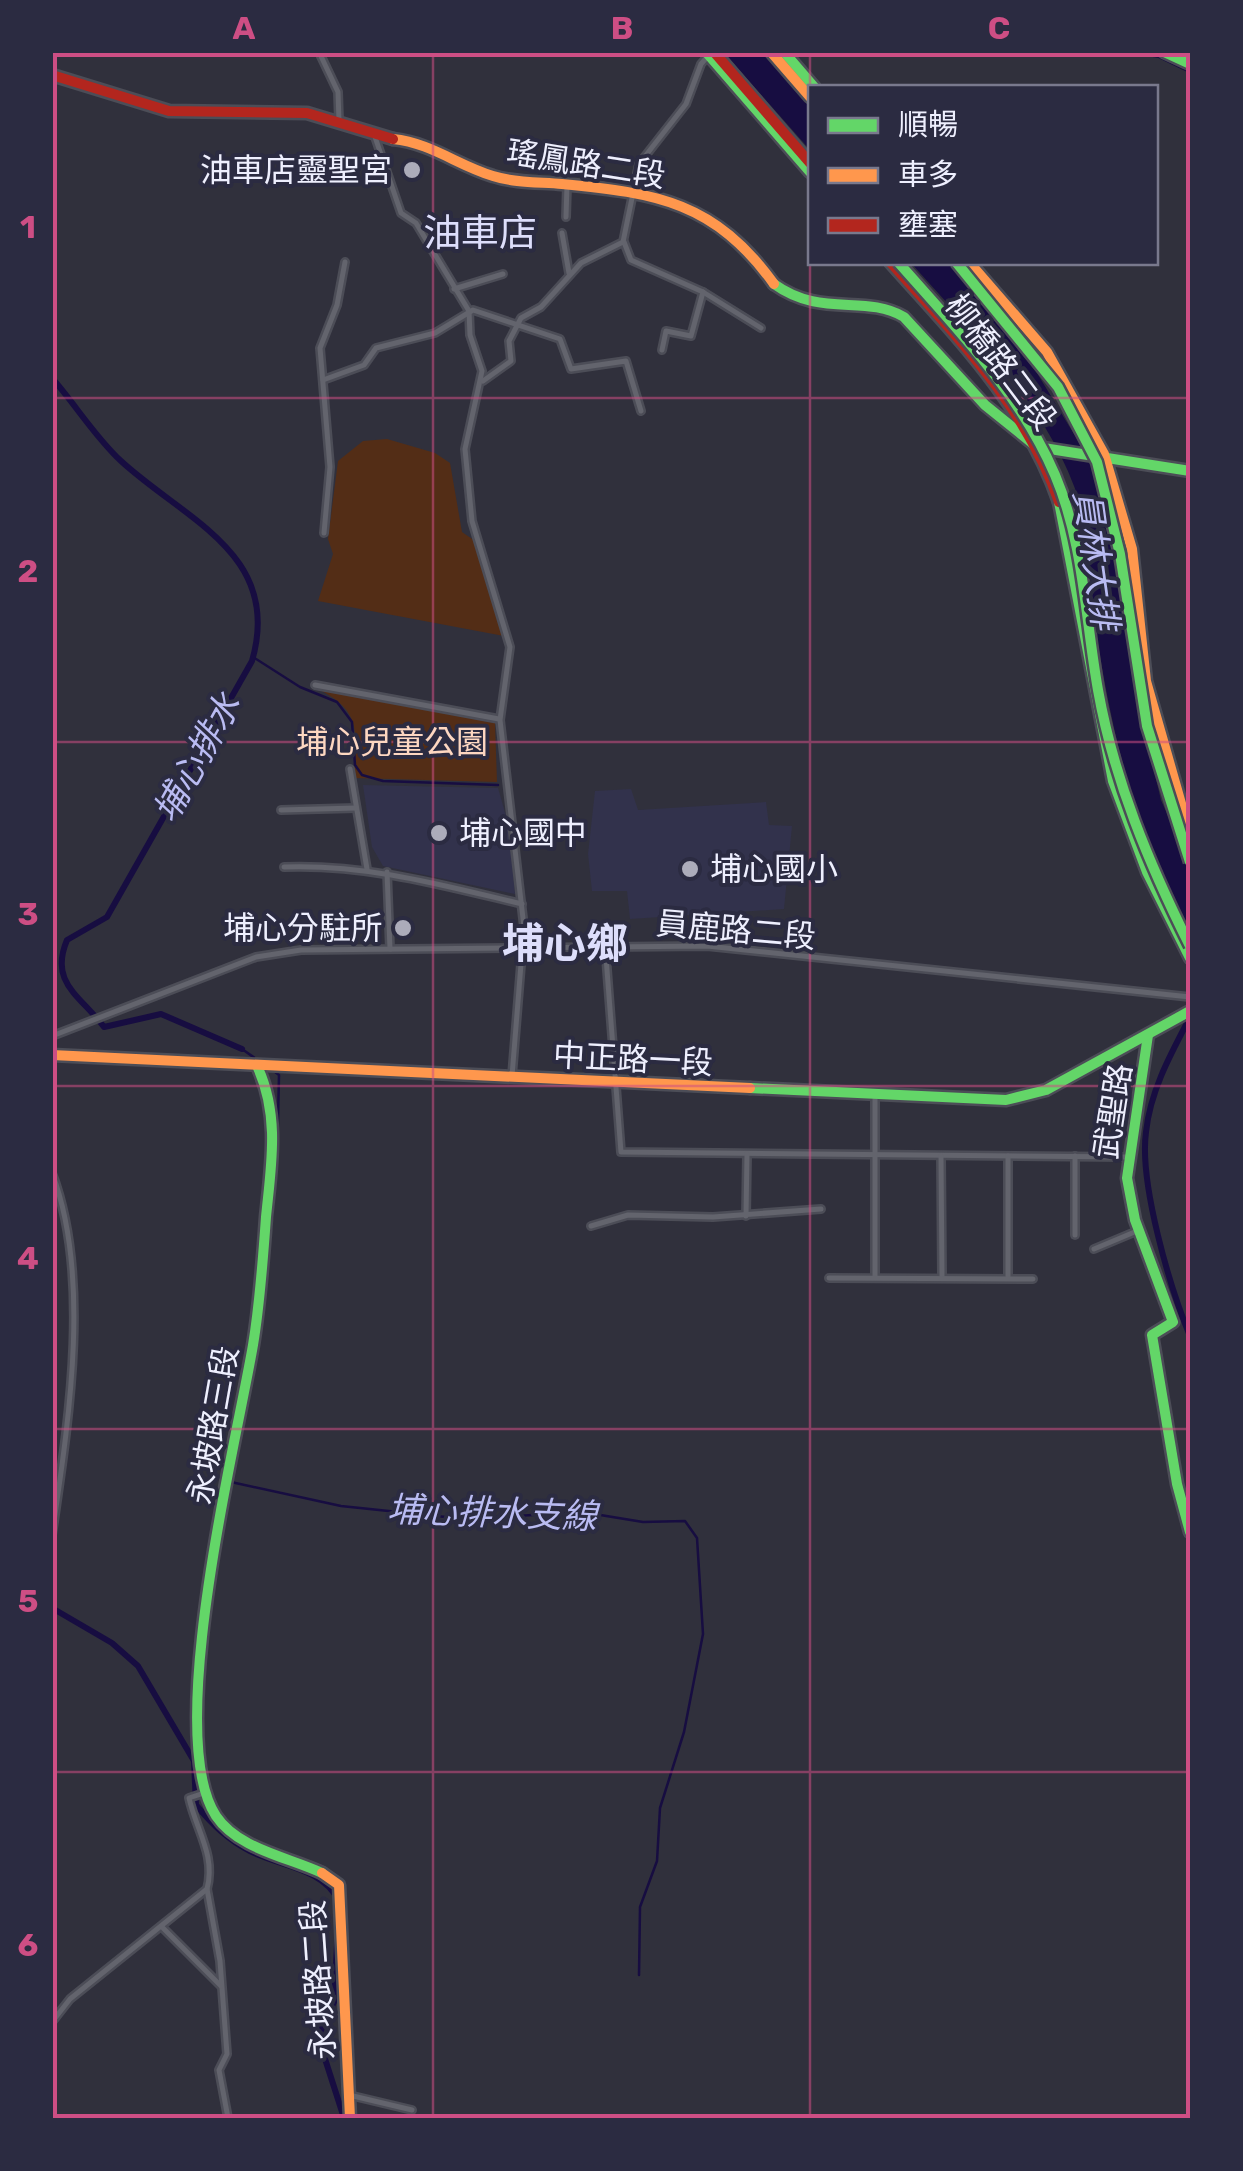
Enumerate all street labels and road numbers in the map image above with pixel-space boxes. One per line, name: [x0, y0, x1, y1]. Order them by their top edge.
street label: 瑤鳳路二段: [504, 133, 668, 195]
street label: 柳橋路三段: [938, 287, 1064, 437]
street label: 員鹿路二段: [655, 904, 817, 956]
street label: 中正路一段: [552, 1036, 714, 1082]
street label: 武聖路: [1087, 1061, 1139, 1161]
street label: 永坡路三段: [180, 1343, 246, 1507]
street label: 永坡路二段: [293, 1899, 343, 2061]

